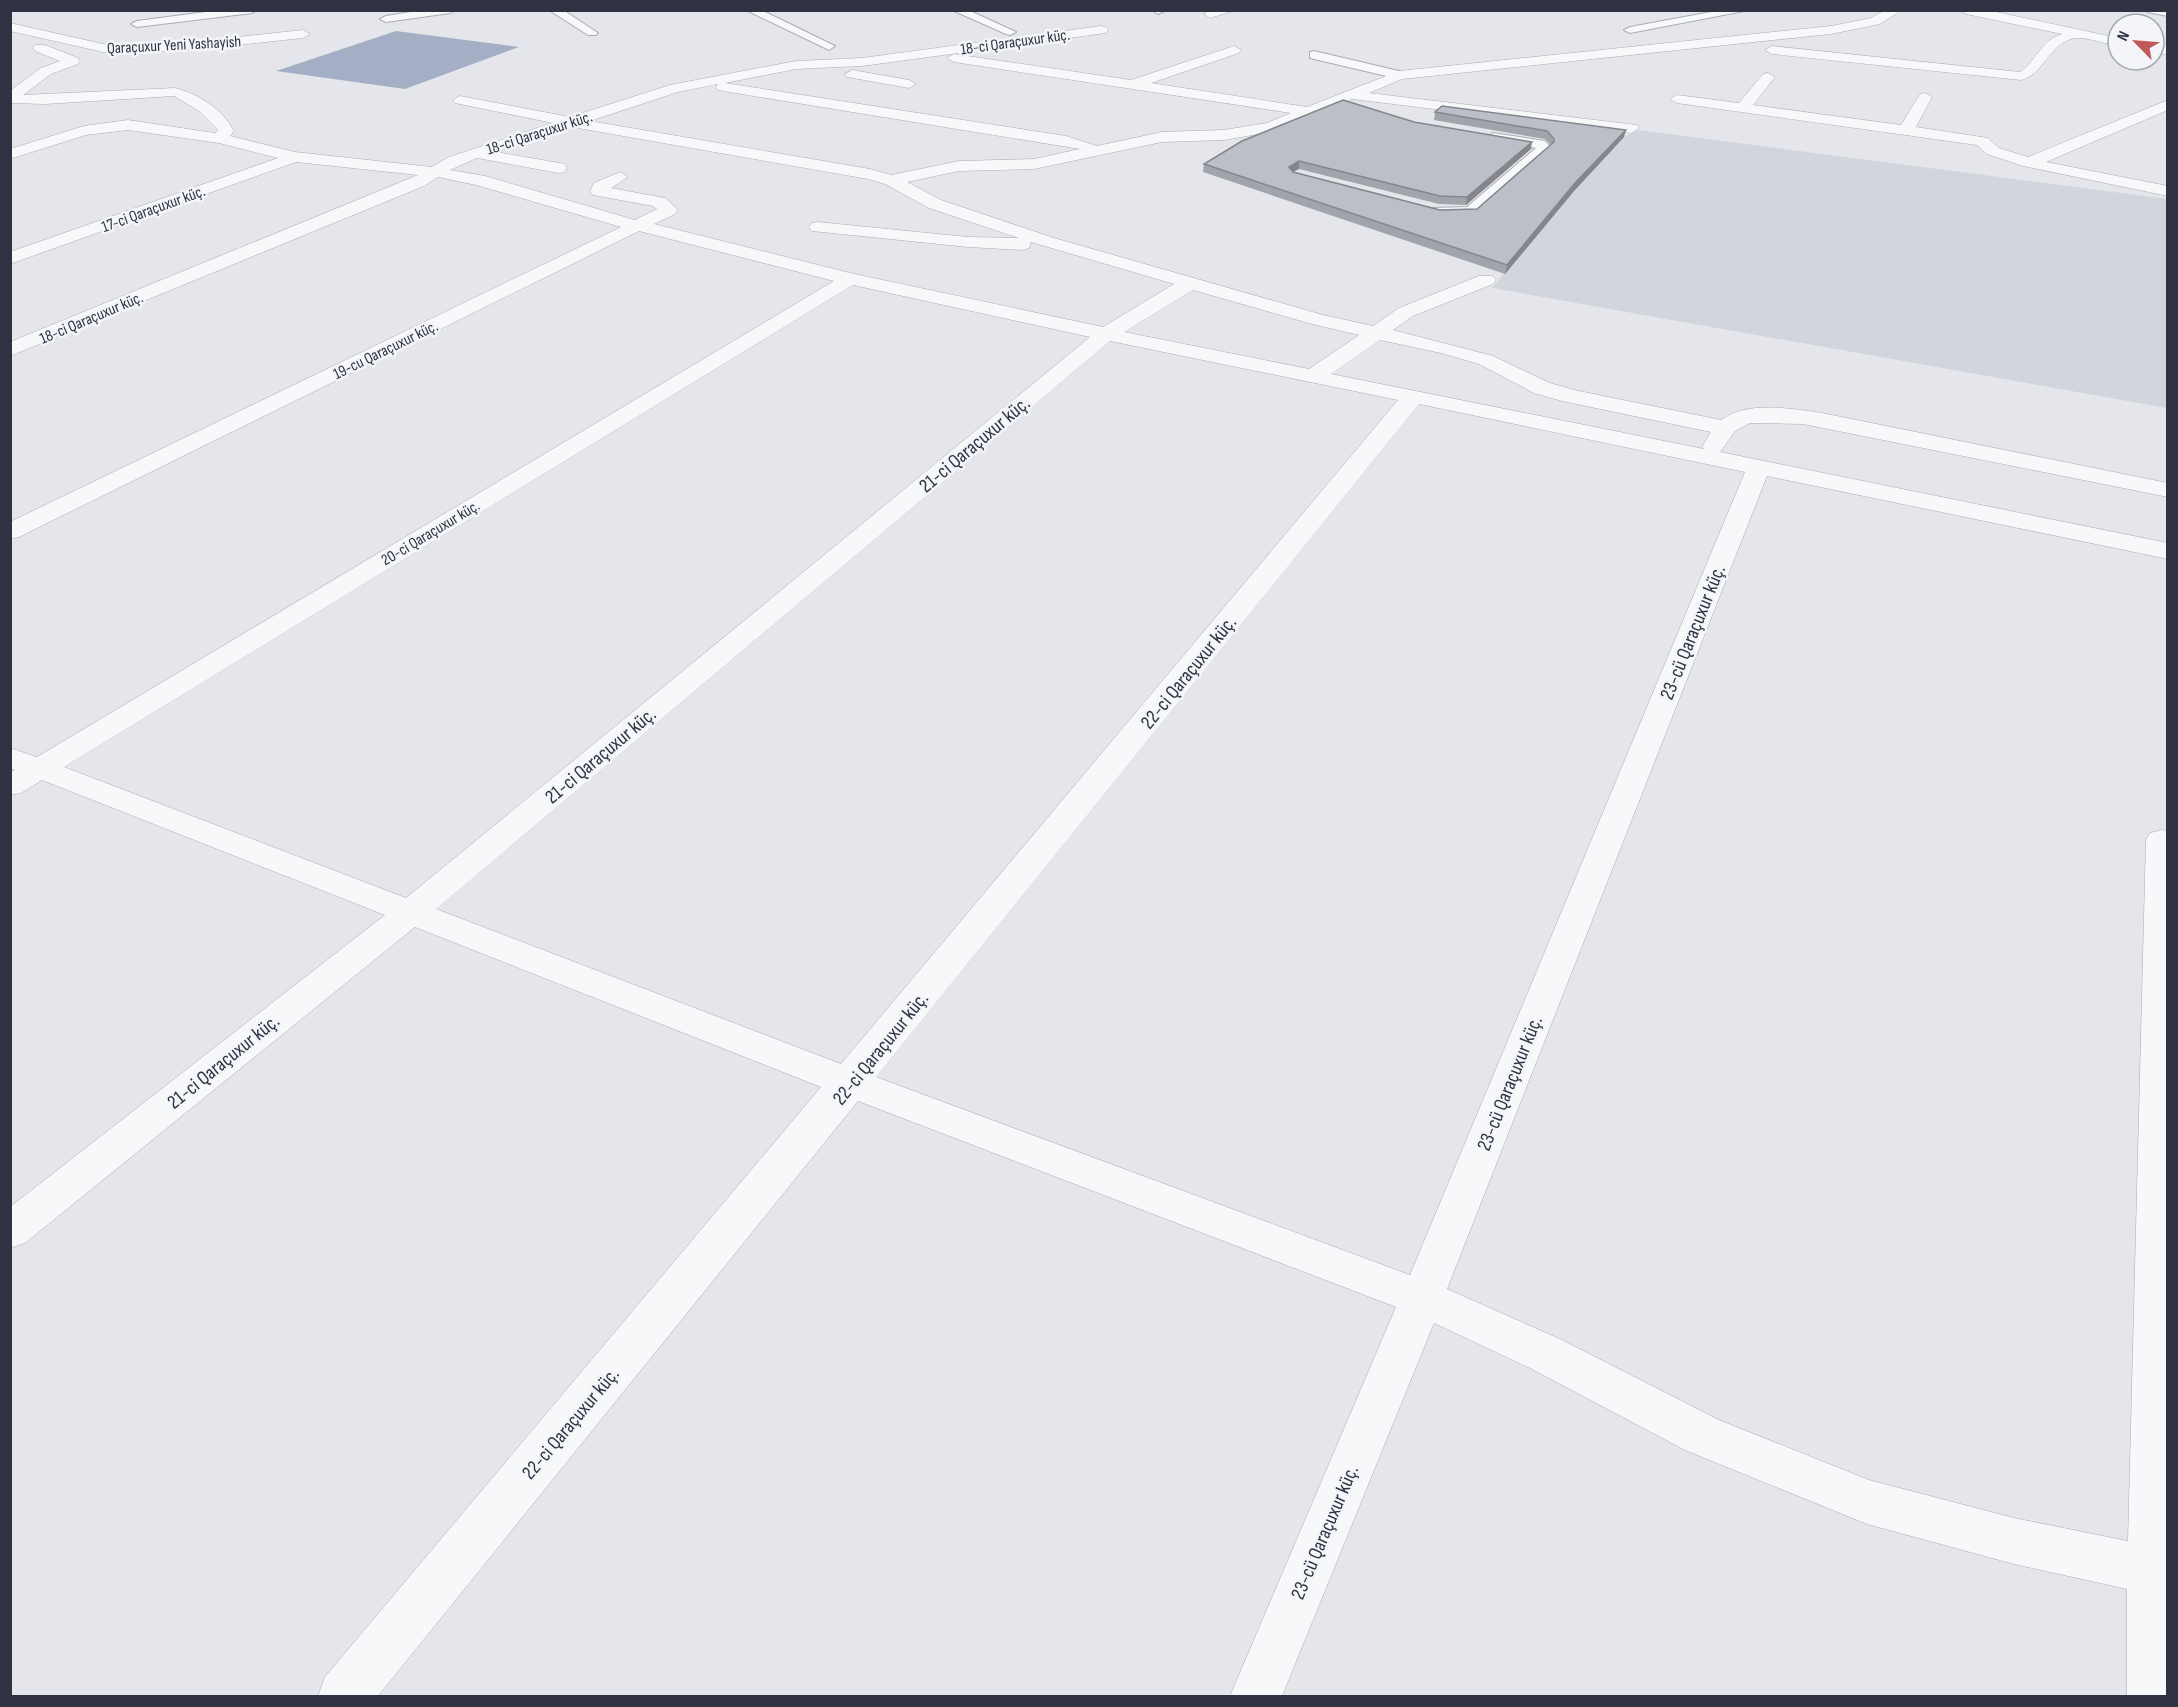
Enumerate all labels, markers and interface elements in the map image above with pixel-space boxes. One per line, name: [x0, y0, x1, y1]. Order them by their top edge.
north arrow: [2106, 12, 2166, 72]
street label: 18-ci Qaraçuxur küç.: [959, 25, 1071, 60]
text: N: [2113, 28, 2134, 44]
street label: Qaraçuxur Yeni Yashayish: [106, 32, 242, 59]
street label: 18-ci Qaraçuxur küç.: [484, 107, 595, 159]
street label: 17-ci Qaraçuxur küç.: [99, 182, 208, 237]
street label: 18-ci Qaraçuxur küç.: [37, 288, 146, 349]
street label: 19-cu Qaraçuxur küç.: [330, 317, 441, 384]
street label: 21-ci Qaraçuxur küç.: [914, 391, 1035, 498]
street label: 20-ci Qaraçuxur küç.: [378, 496, 483, 570]
street label: 23-cü Qaraçuxur küç.: [1655, 561, 1731, 703]
street label: 22-ci Qaraçuxur küç.: [1136, 611, 1242, 734]
street label: 21-ci Qaraçuxur küç.: [540, 702, 661, 809]
street label: 22-ci Qaraçuxur küç.: [828, 987, 934, 1110]
street label: 21-ci Qaraçuxur küç.: [163, 1009, 285, 1114]
street label: 23-cü Qaraçuxur küç.: [1472, 1012, 1548, 1154]
street label: 22-ci Qaraçuxur küç.: [517, 1363, 624, 1484]
street label: 23-cü Qaraçuxur küç.: [1286, 1462, 1364, 1603]

